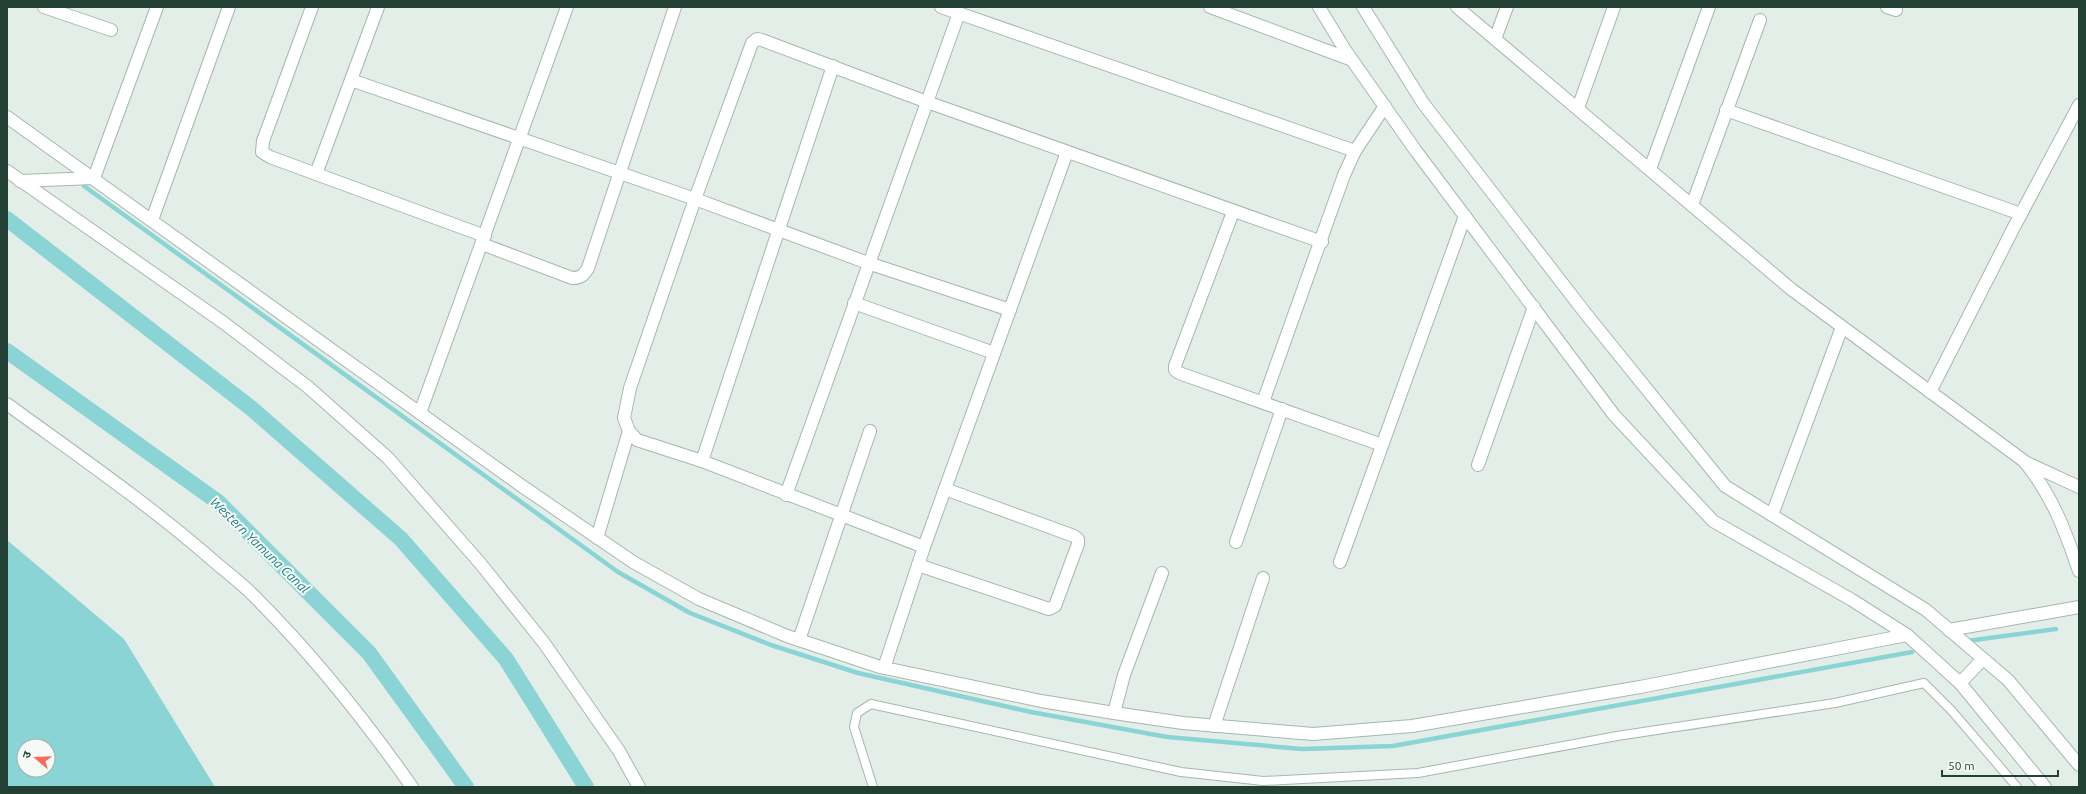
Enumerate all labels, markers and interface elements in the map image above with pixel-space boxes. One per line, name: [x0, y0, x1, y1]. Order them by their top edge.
water label: Western Yamuna Canal: [208, 494, 312, 596]
north arrow: [16, 738, 56, 778]
text: उ: [20, 749, 33, 760]
scale bar: [1942, 752, 2058, 778]
text: 50 m: [1948, 759, 1975, 772]

